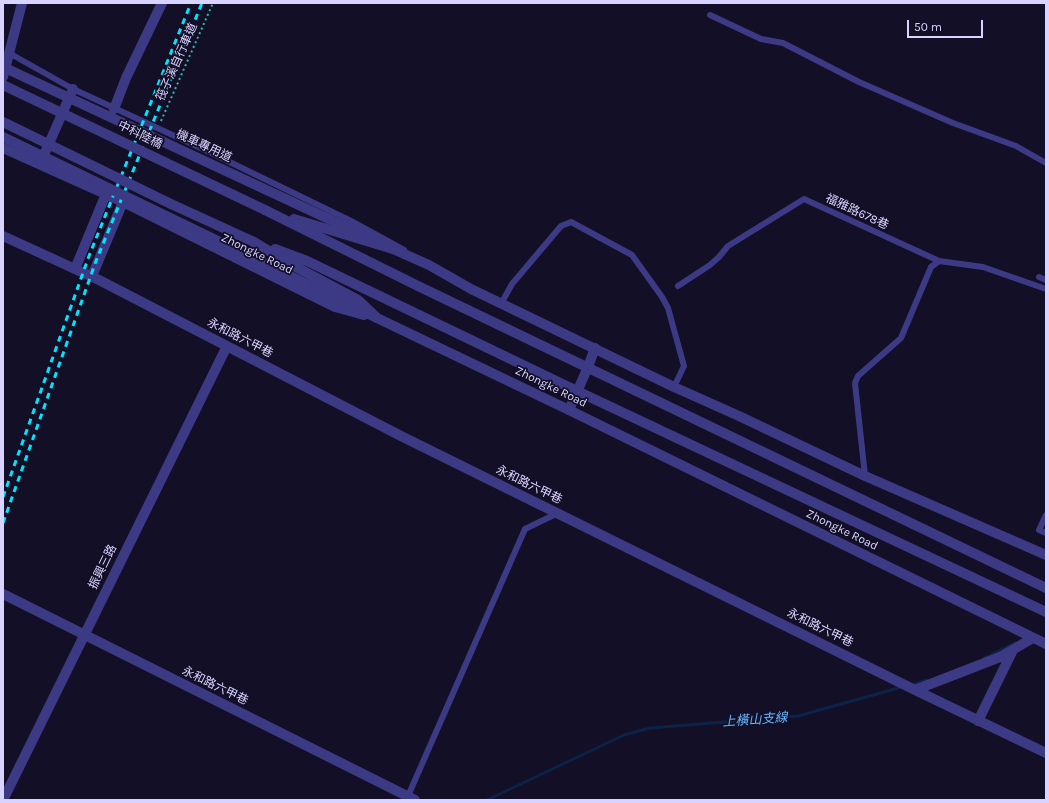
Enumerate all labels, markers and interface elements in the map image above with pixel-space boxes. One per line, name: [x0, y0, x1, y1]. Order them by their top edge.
scale bar: [909, 12, 985, 38]
text: 50 m: [914, 20, 942, 34]
street label: 筏子溪自行車道: [153, 21, 201, 103]
street label: 中科陸橋: [115, 118, 165, 152]
street label: 機車專用道: [174, 127, 234, 165]
street label: 福雅路678巷: [823, 191, 891, 233]
street label: Zhongke Road: [219, 230, 295, 278]
street label: 永和路六甲巷: [205, 315, 275, 361]
street label: Zhongke Road: [513, 363, 589, 411]
street label: 永和路六甲巷: [493, 463, 565, 507]
street label: Zhongke Road: [804, 506, 880, 554]
street label: 振興三路: [86, 542, 120, 592]
street label: 永和路六甲巷: [784, 606, 856, 650]
street label: 永和路六甲巷: [179, 664, 251, 708]
water label: 上橫山支線: [722, 710, 788, 730]

